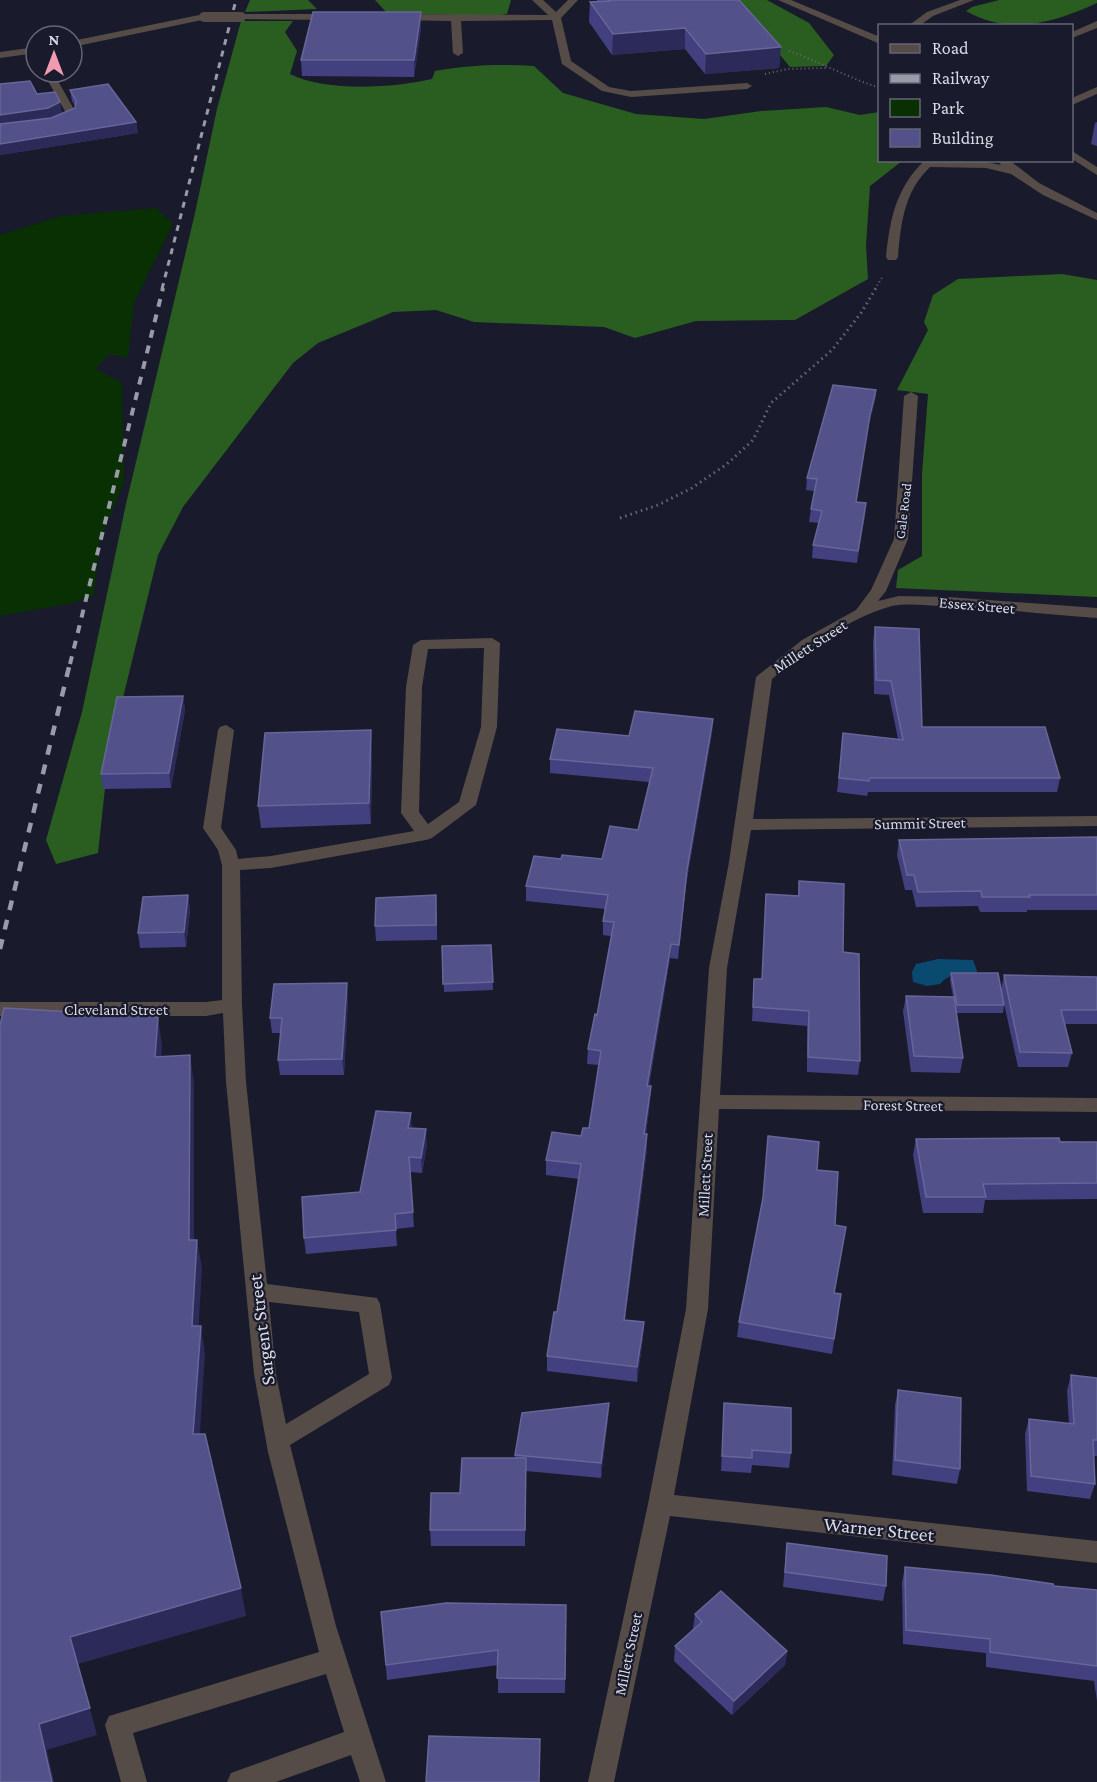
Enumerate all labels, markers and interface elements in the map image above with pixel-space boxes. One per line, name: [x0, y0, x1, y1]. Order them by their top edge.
north arrow: [24, 24, 84, 84]
legend: [878, 24, 1073, 162]
text: N: [49, 31, 60, 48]
text: Road: [932, 38, 969, 58]
text: Railway: [932, 68, 990, 88]
text: Park: [932, 98, 964, 118]
text: Building: [932, 128, 994, 148]
street label: Gale Road: [892, 482, 914, 540]
street label: Essex Street: [938, 593, 1016, 617]
street label: Millett Street: [770, 616, 850, 676]
street label: Summit Street: [874, 814, 967, 832]
street label: Cleveland Street: [64, 1001, 169, 1018]
street label: Forest Street: [863, 1096, 944, 1114]
street label: Millett Street: [694, 1132, 716, 1217]
street label: Sargent Street: [243, 1273, 280, 1387]
street label: Warner Street: [823, 1512, 936, 1546]
street label: Millett Street: [611, 1610, 645, 1697]

